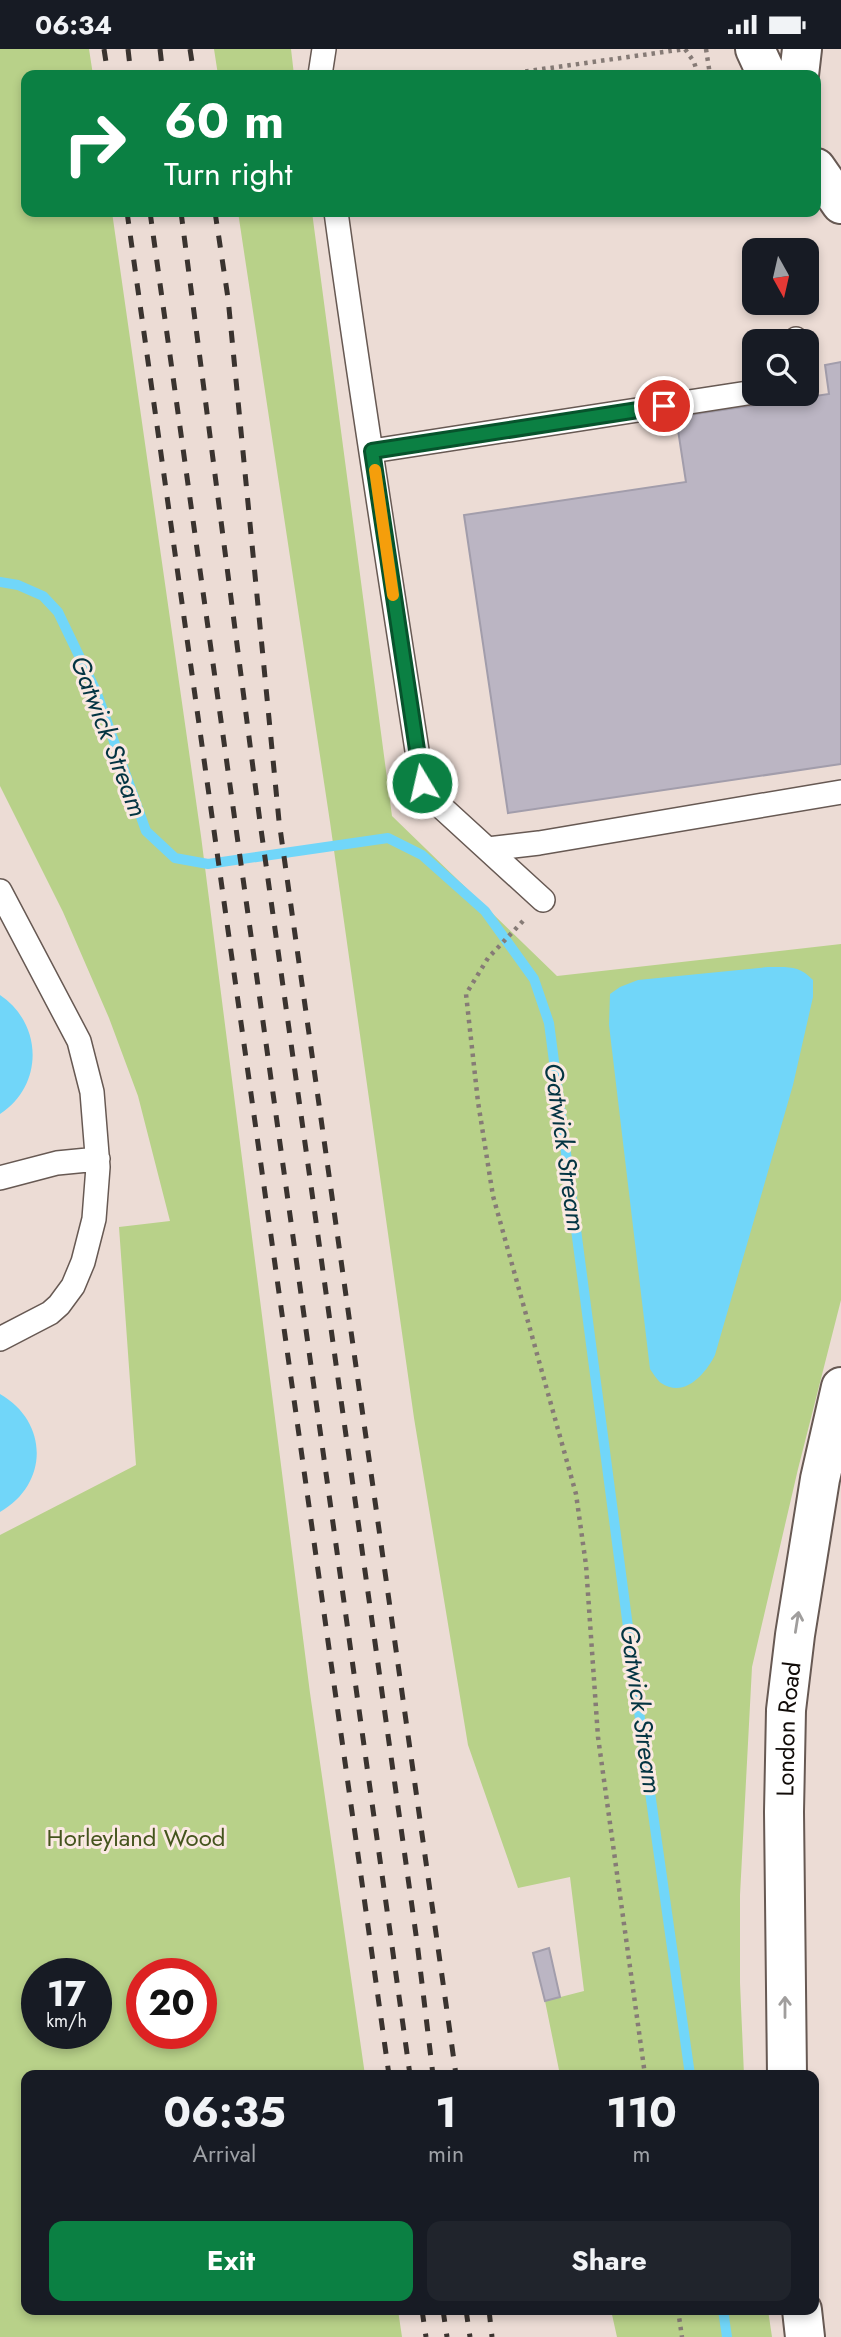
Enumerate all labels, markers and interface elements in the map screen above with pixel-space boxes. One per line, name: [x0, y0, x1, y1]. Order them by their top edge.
text: 06:34: [35, 6, 112, 44]
text: 60 m: [164, 86, 284, 156]
icon: right: [49, 98, 140, 189]
text: Turn right: [164, 151, 293, 197]
north arrow: [742, 238, 819, 315]
map controls: [742, 238, 819, 406]
button: search: [742, 329, 819, 406]
pin: [634, 376, 694, 436]
icon: arrive: [645, 387, 683, 425]
water label: Gatwick Stream: [61, 650, 157, 822]
position arrow: [385, 746, 459, 820]
water label: Gatwick Stream: [534, 1060, 596, 1234]
one-way arrow: [791, 1611, 804, 1633]
water label: Gatwick Stream: [610, 1622, 672, 1796]
street label: London Road: [767, 1660, 809, 1797]
park label: Horleyland Wood: [47, 1820, 225, 1855]
speed limit sign: 20: [126, 1958, 217, 2049]
text: 17: [47, 1969, 86, 2019]
one-way arrow: [778, 1996, 792, 2019]
text: km/h: [46, 2008, 87, 2034]
text: 06:35: [163, 2082, 286, 2143]
text: 1: [435, 2082, 457, 2143]
text: 110: [606, 2082, 677, 2143]
text: Arrival: [193, 2137, 256, 2171]
text: min: [428, 2137, 464, 2171]
text: m: [633, 2137, 650, 2171]
button: Exit: [49, 2221, 413, 2301]
button: Share: [427, 2221, 791, 2301]

